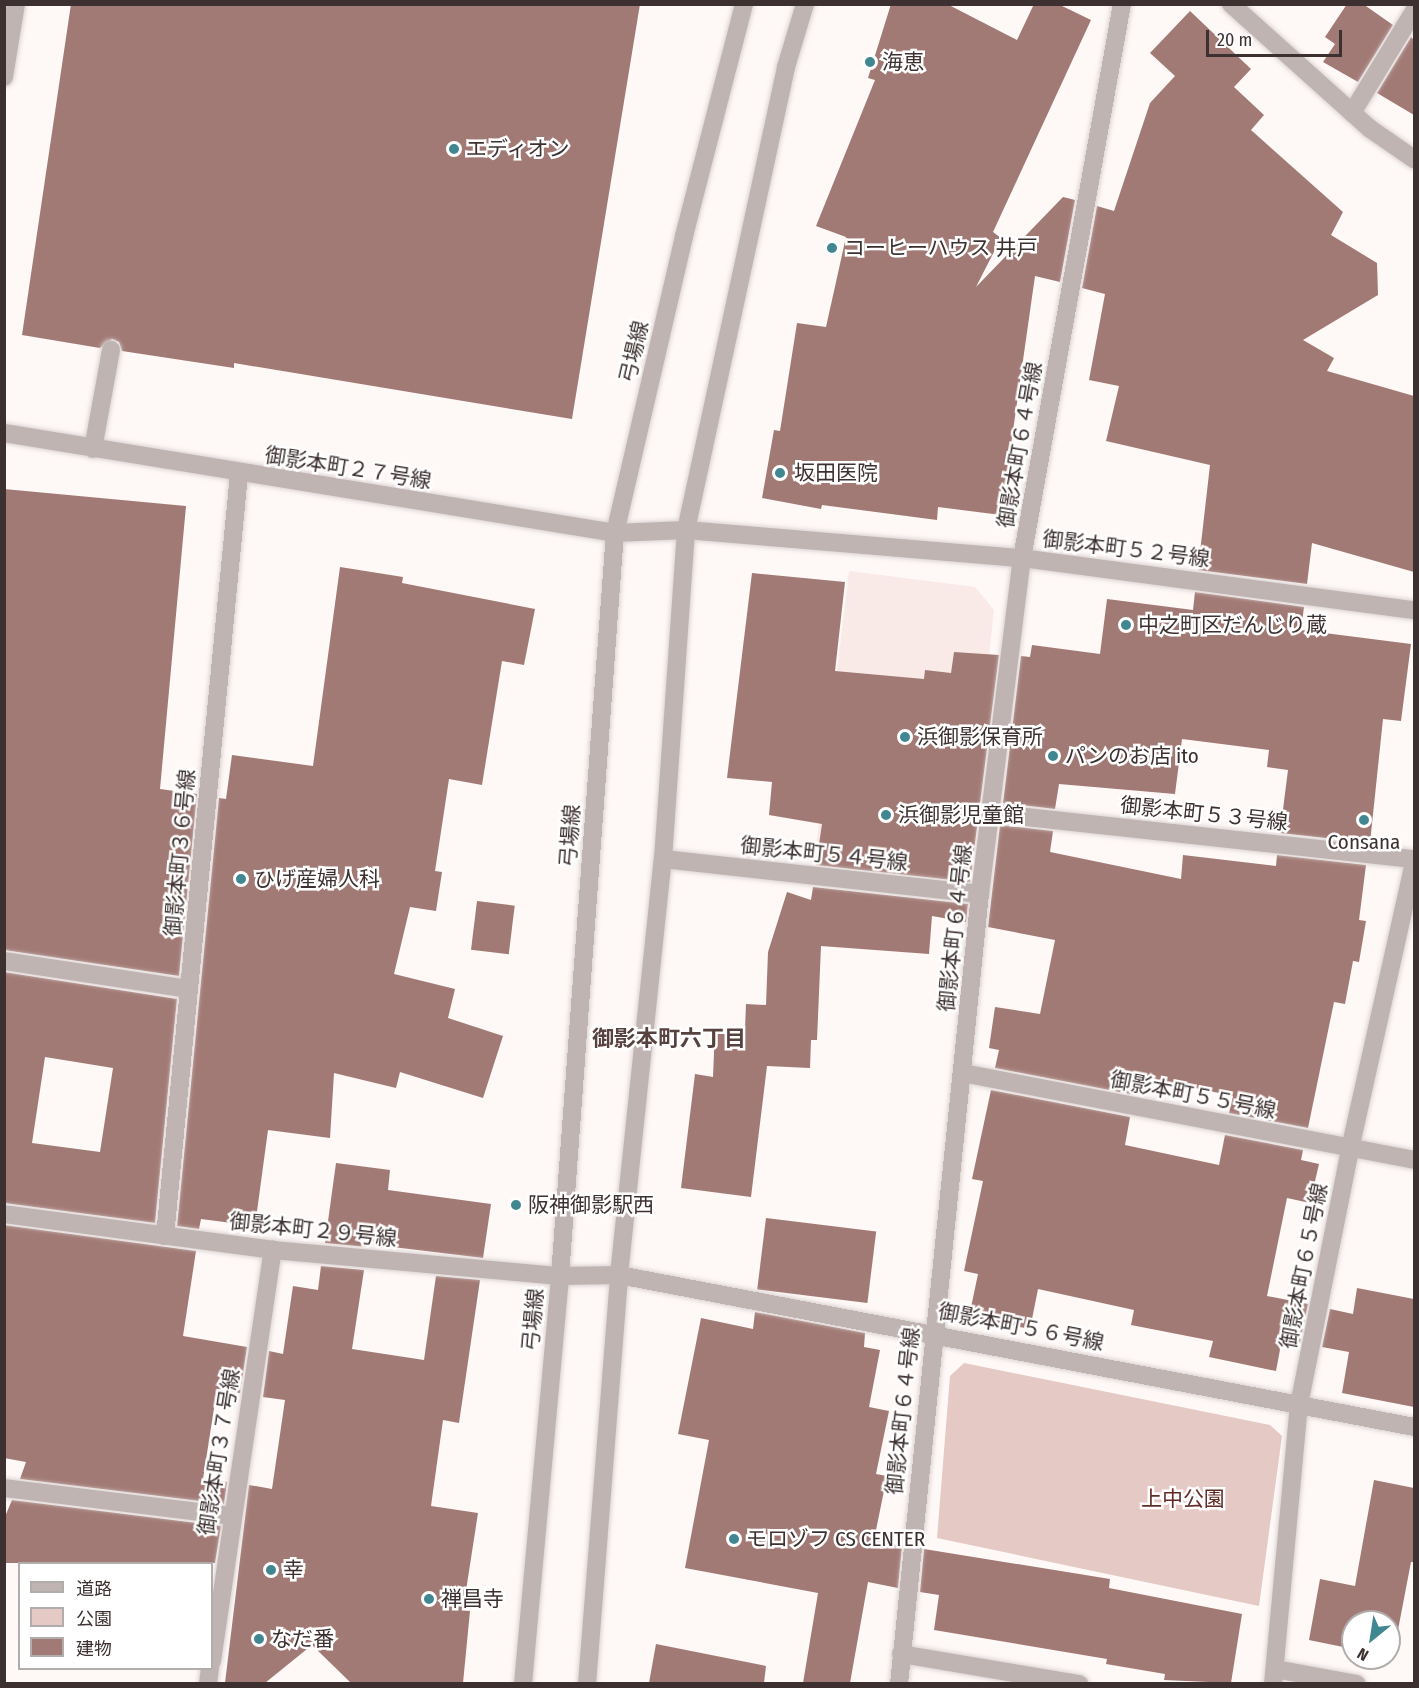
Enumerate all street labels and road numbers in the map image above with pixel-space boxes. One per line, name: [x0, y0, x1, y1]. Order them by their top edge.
street label: 弓場線: [615, 318, 653, 386]
street label: 御影本町６４号線: [993, 360, 1047, 530]
street label: 御影本町２７号線: [263, 442, 433, 494]
street label: 御影本町５２号線: [1041, 526, 1211, 572]
street label: 御影本町３６号線: [160, 768, 200, 938]
street label: 御影本町５３号線: [1119, 793, 1289, 835]
street label: 弓場線: [555, 804, 585, 868]
street label: 御影本町５４号線: [739, 833, 909, 875]
street label: 御影本町６４号線: [934, 843, 976, 1013]
street label: 御影本町５５号線: [1108, 1067, 1278, 1123]
street label: 御影本町６５号線: [1276, 1181, 1332, 1351]
street label: 御影本町２９号線: [228, 1209, 398, 1251]
street label: 弓場線: [518, 1288, 548, 1352]
street label: 御影本町５６号線: [936, 1299, 1106, 1355]
street label: 御影本町６４号線: [882, 1326, 924, 1496]
street label: 御影本町３７号線: [193, 1367, 245, 1537]

